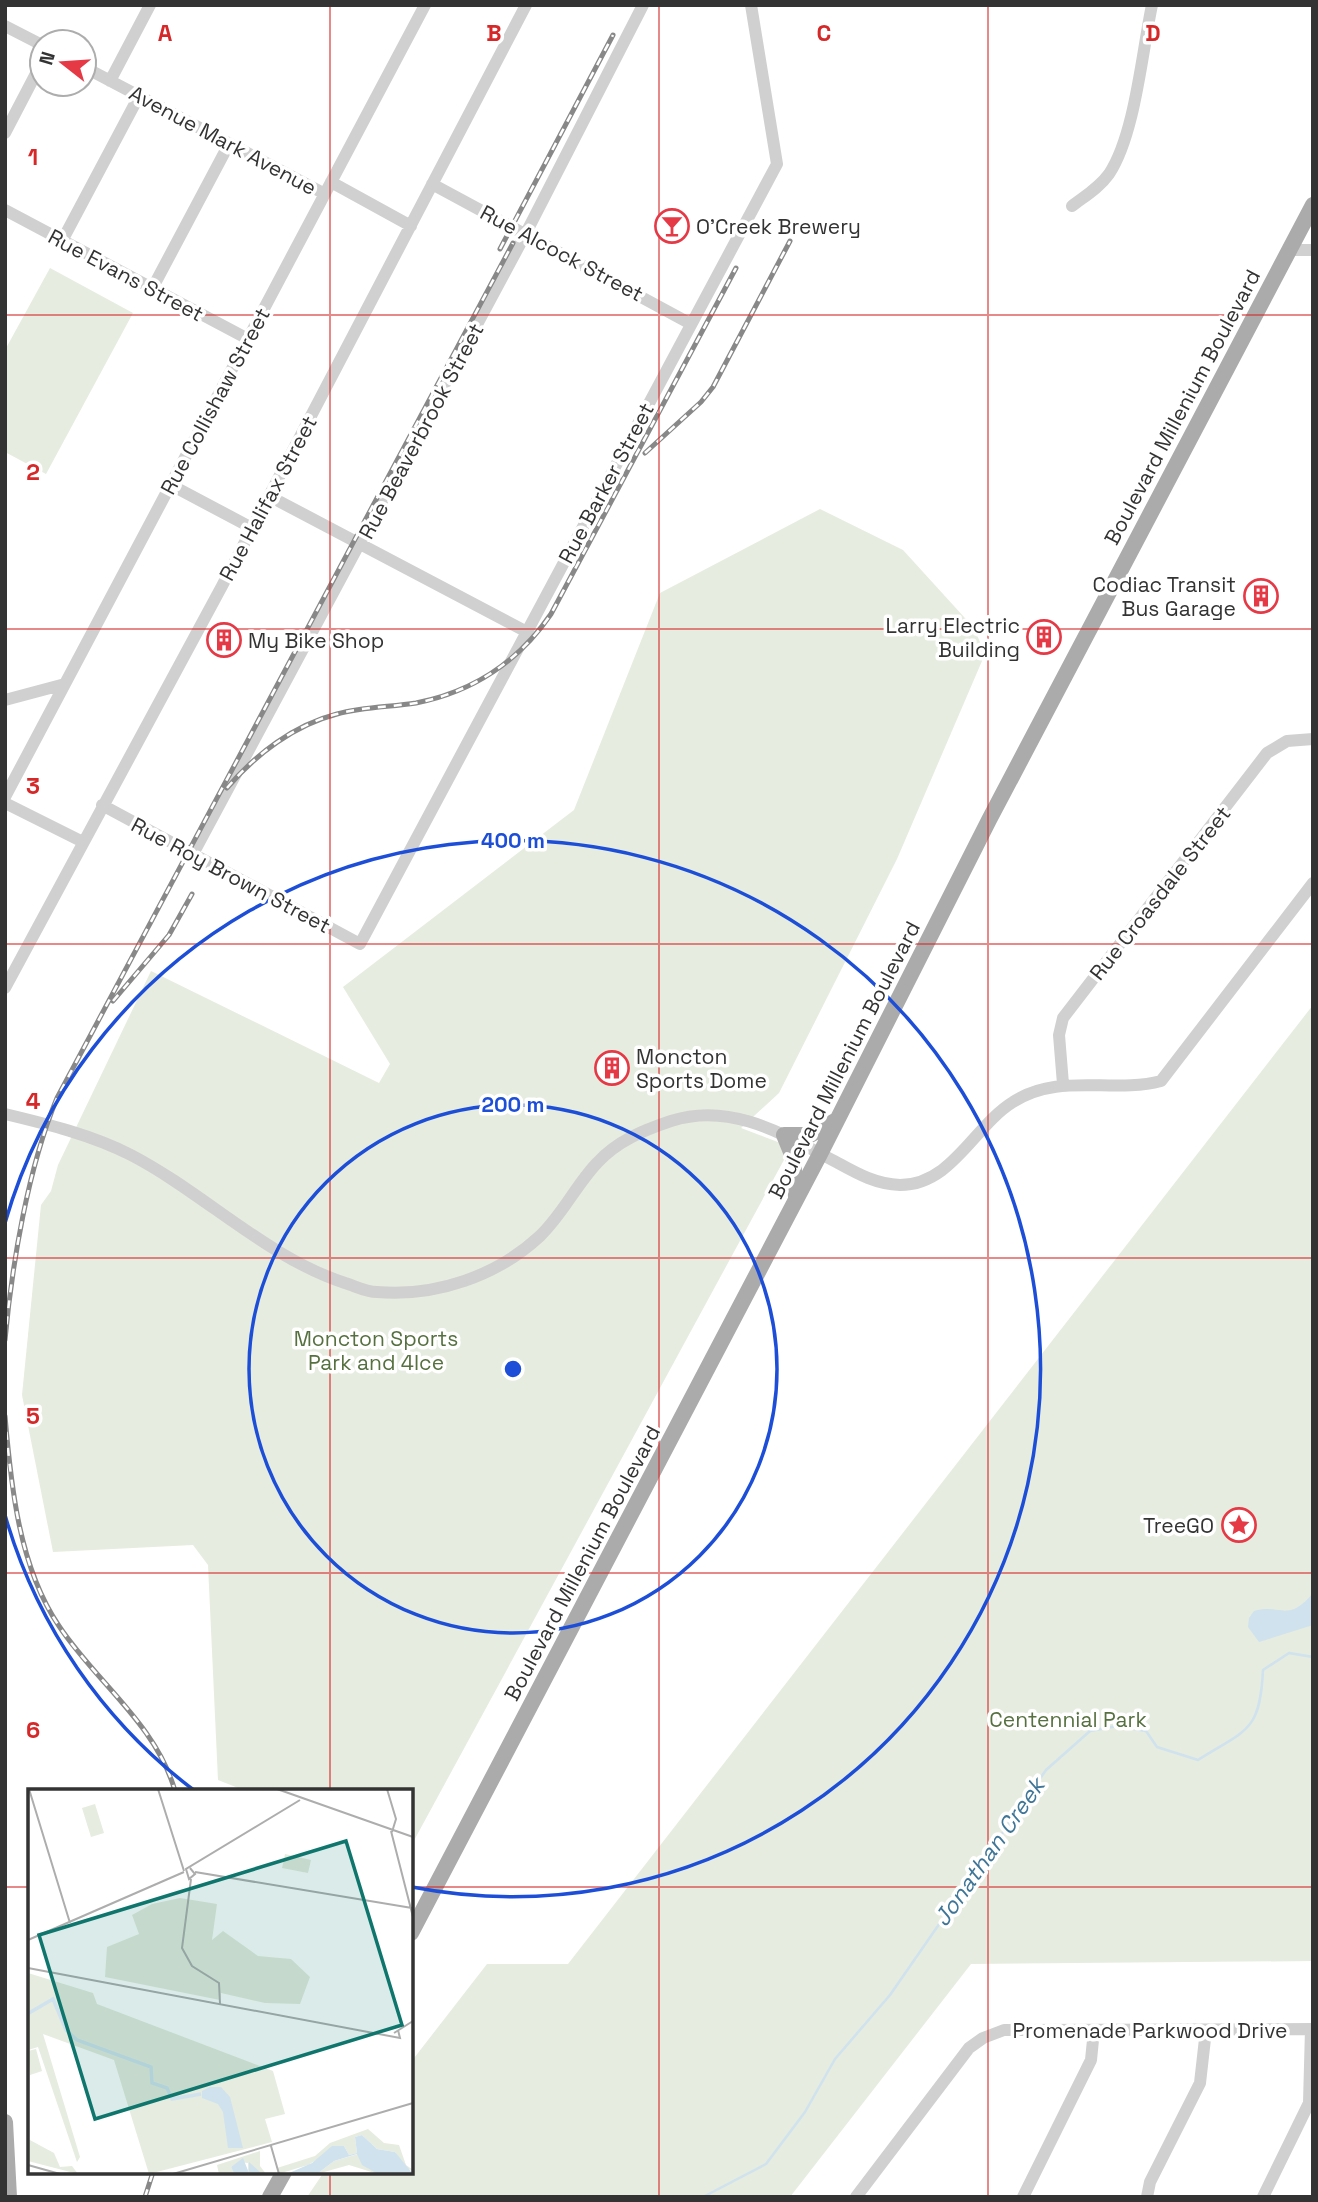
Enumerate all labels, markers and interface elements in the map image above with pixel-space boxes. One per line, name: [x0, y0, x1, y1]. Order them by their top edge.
text: A: [158, 18, 173, 48]
text: B: [486, 18, 502, 48]
text: C: [817, 18, 831, 48]
text: D: [1145, 18, 1161, 48]
north arrow: [28, 28, 98, 98]
text: N: [33, 48, 61, 68]
street label: Avenue Mark Avenue: [125, 79, 321, 201]
text: 1: [28, 142, 38, 172]
street label: Rue Alcock Street: [476, 199, 648, 307]
bar icon: O'Creek Brewery: [653, 207, 691, 245]
place label: O'Creek Brewery: [696, 213, 861, 240]
street label: Rue Evans Street: [44, 223, 208, 327]
street label: Boulevard Millenium Boulevard: [1098, 265, 1266, 549]
street label: Rue Collishaw Street: [154, 303, 276, 499]
street label: Rue Beaverbrook Street: [353, 318, 489, 544]
street label: Rue Barker Street: [552, 398, 660, 568]
street label: Rue Halifax Street: [213, 411, 323, 585]
text: 2: [26, 457, 40, 487]
place label: Codiac Transit Bus Garage: [1093, 571, 1236, 622]
building icon: Codiac Transit Bus Garage: [1242, 577, 1280, 615]
place label: Larry Electric Building: [886, 612, 1020, 663]
building icon: Larry Electric Building: [1025, 618, 1063, 656]
building icon: My Bike Shop: [205, 621, 243, 659]
place label: My Bike Shop: [248, 627, 384, 654]
text: 3: [26, 771, 40, 801]
street label: Rue Croasdale Street: [1084, 800, 1236, 986]
street label: Rue Roy Brown Street: [127, 811, 335, 939]
text: 400 m: [481, 827, 545, 854]
street label: Boulevard Millenium Boulevard: [762, 917, 926, 1203]
place label: Moncton Sports Dome: [636, 1043, 767, 1094]
building icon: Moncton Sports Dome: [593, 1049, 631, 1087]
text: 4: [26, 1086, 41, 1116]
text: 200 m: [482, 1091, 544, 1118]
park label: Moncton Sports Park and 4Ice: [294, 1325, 458, 1376]
centre of rings: [501, 1357, 525, 1381]
text: 5: [26, 1401, 40, 1431]
street label: Boulevard Millenium Boulevard: [498, 1421, 666, 1705]
place icon: TreeGO: [1220, 1506, 1258, 1544]
place label: TreeGO: [1143, 1512, 1214, 1539]
park label: Centennial Park: [989, 1706, 1147, 1733]
text: 6: [26, 1715, 40, 1745]
water label: Jonathan Creek: [927, 1770, 1053, 1932]
inset map: [28, 1789, 413, 2174]
street label: Promenade Parkwood Drive: [1012, 2017, 1288, 2044]

